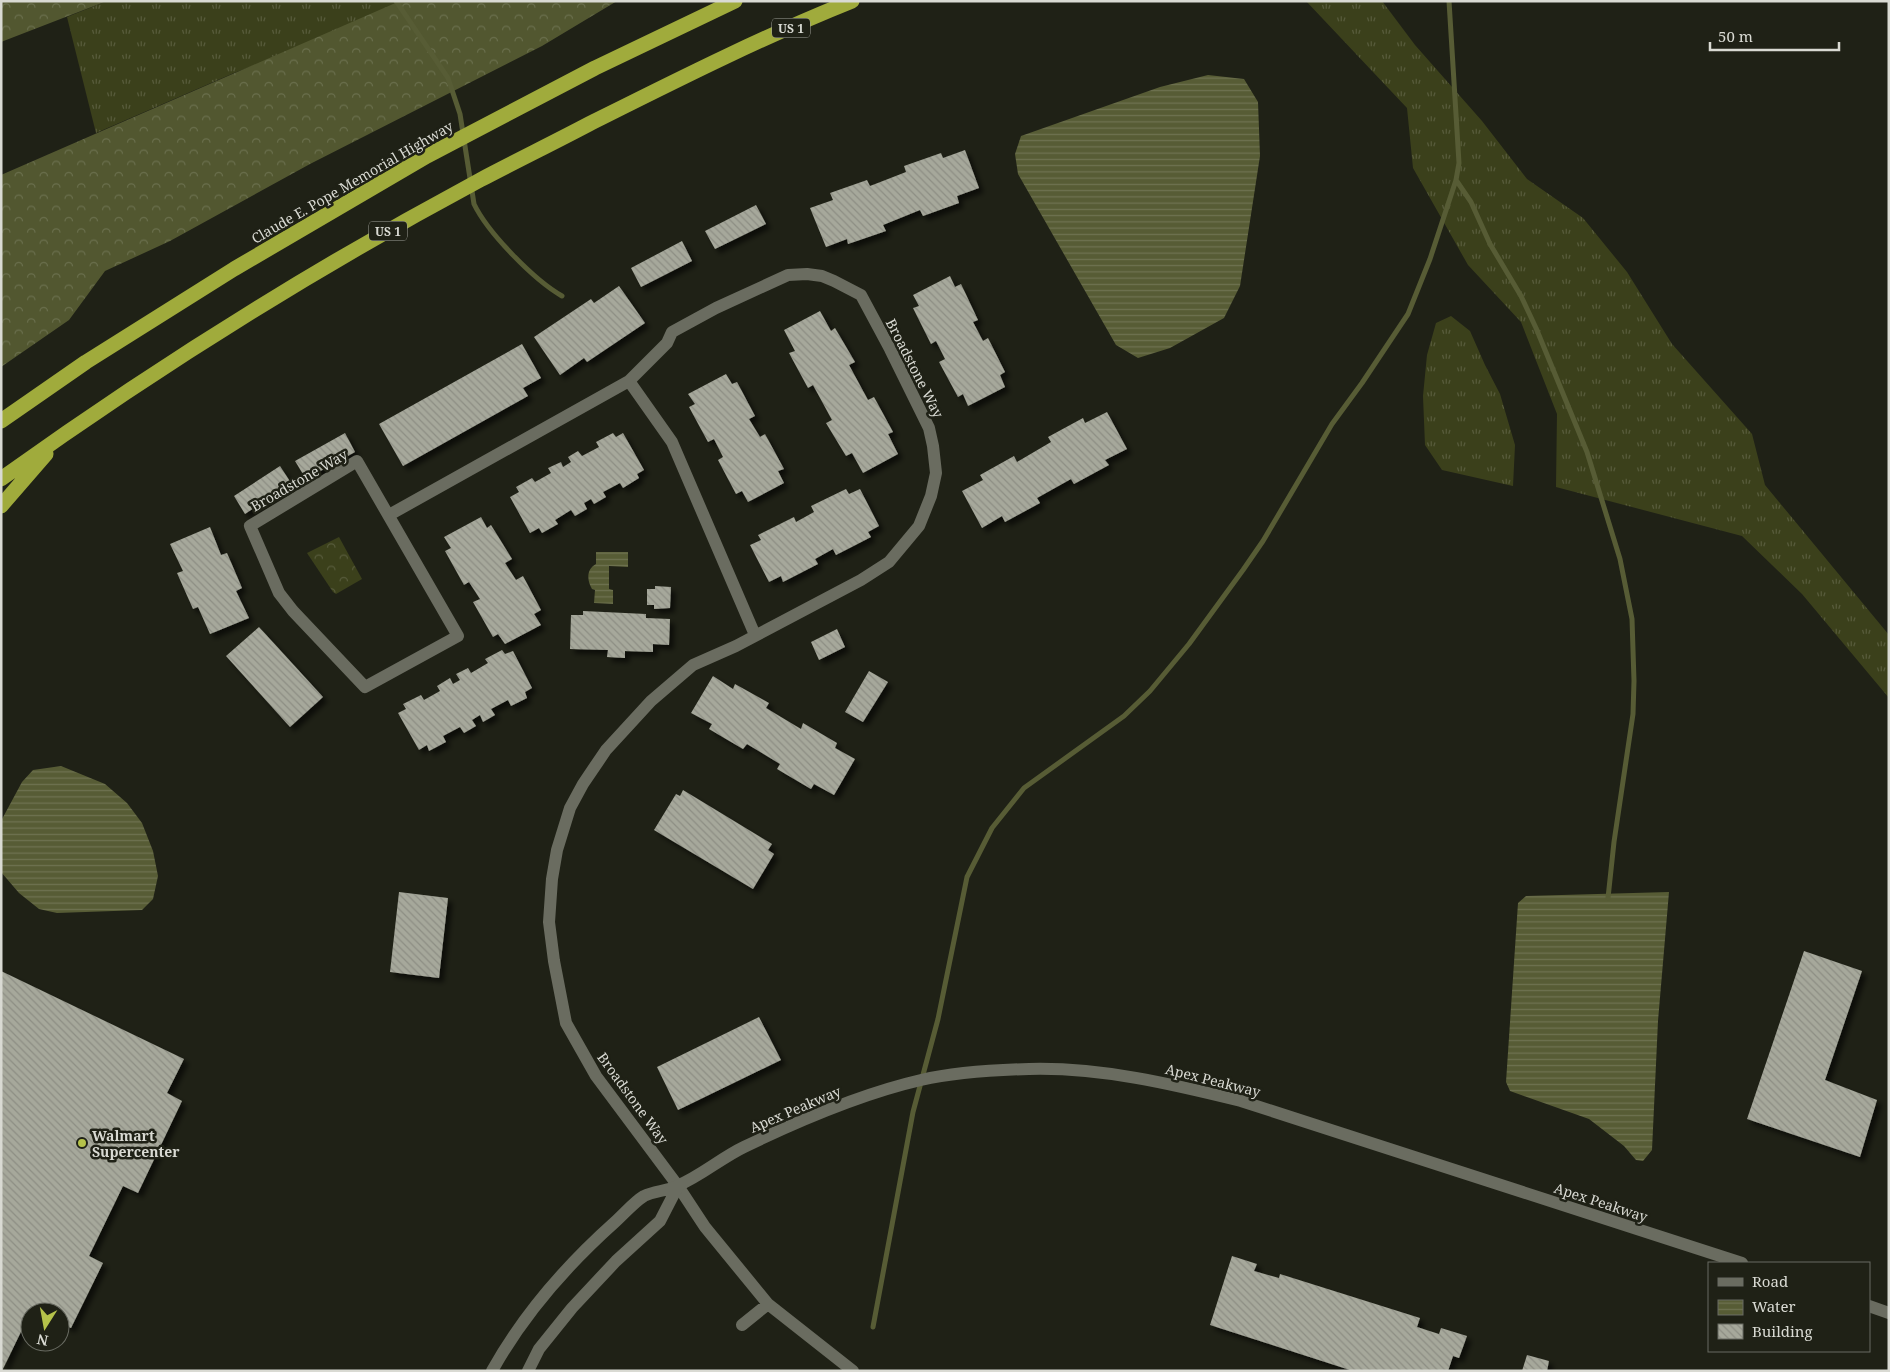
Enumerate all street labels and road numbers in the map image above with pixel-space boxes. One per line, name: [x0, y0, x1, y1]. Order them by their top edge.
road number: US 1: [772, 18, 810, 38]
street label: Claude E. Pope Memorial Highway: [248, 116, 456, 248]
road number: US 1: [369, 222, 407, 240]
street label: Broadstone Way: [882, 315, 948, 421]
street label: Broadstone Way: [247, 444, 351, 515]
street label: Broadstone Way: [593, 1048, 673, 1148]
street label: Apex Peakway: [1163, 1059, 1263, 1101]
street label: Apex Peakway: [747, 1081, 844, 1137]
street label: Apex Peakway: [1552, 1178, 1650, 1226]

